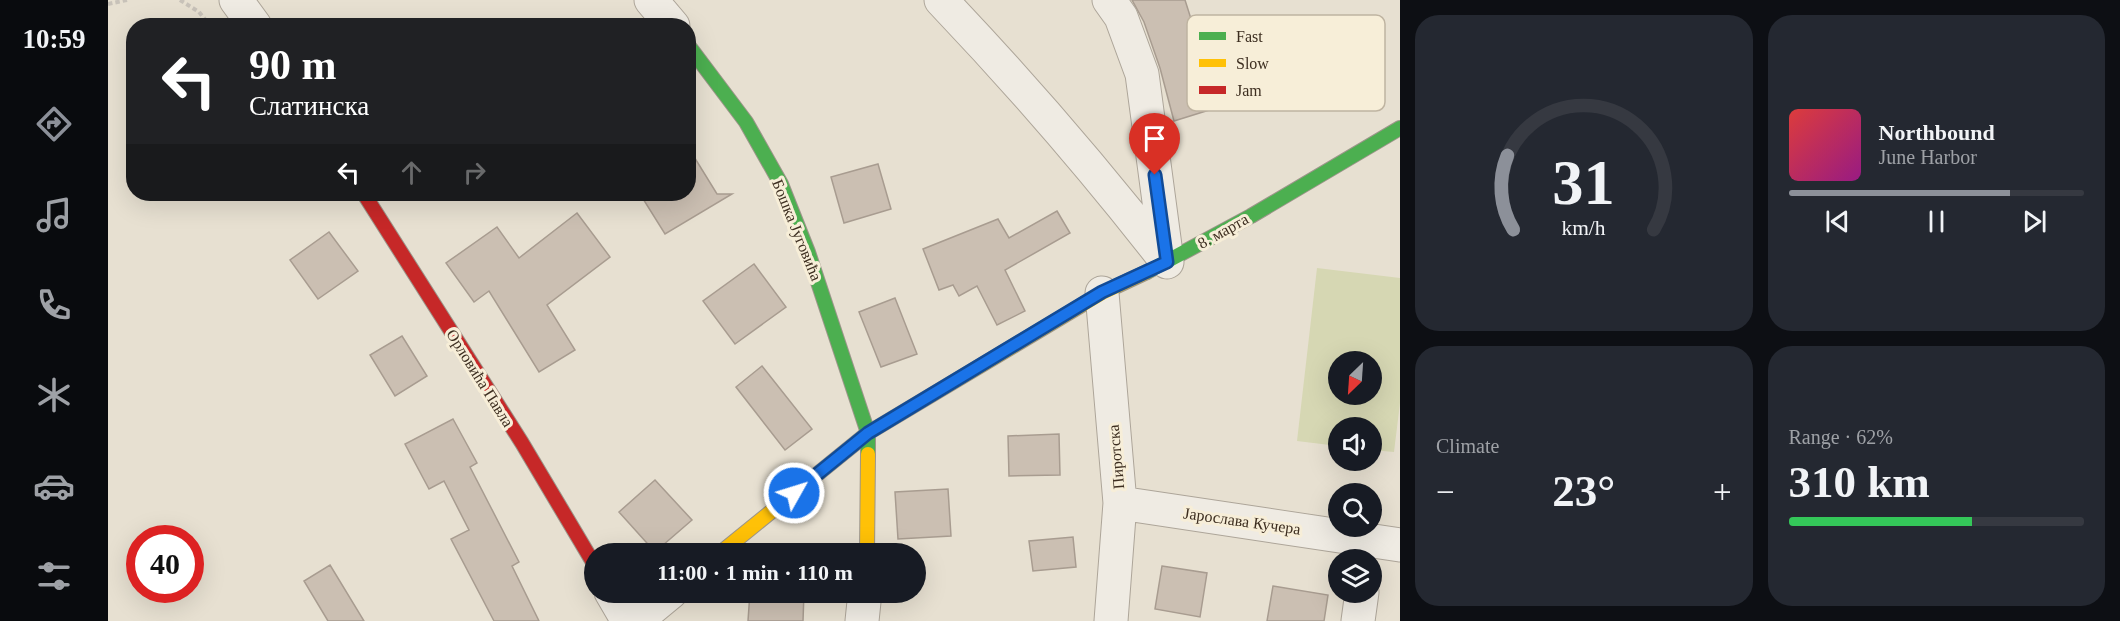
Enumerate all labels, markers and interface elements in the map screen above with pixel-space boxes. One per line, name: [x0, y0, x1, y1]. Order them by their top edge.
legend: [1187, 15, 1385, 111]
text: 10:59: [23, 24, 86, 54]
text: Fast: [1236, 28, 1263, 45]
icon: left: [150, 42, 228, 120]
text: 90 m: [249, 42, 337, 88]
text: Slow: [1236, 55, 1269, 72]
text: Jam: [1236, 82, 1262, 99]
text: Слатинска: [249, 91, 369, 121]
icon: directions: [33, 103, 75, 145]
pin: [1129, 113, 1180, 175]
text: Northbound: [1879, 120, 1995, 145]
icon: arrive: [1138, 122, 1171, 155]
text: June Harbor: [1879, 146, 1977, 168]
text: 31: [1553, 148, 1615, 217]
icon: left: [332, 156, 365, 189]
icon: ahead: [395, 156, 428, 189]
icon: right: [458, 156, 491, 189]
street label: Бошка Југовића: [768, 177, 825, 284]
icon: music: [33, 194, 75, 236]
icon: previous: [1821, 205, 1854, 238]
icon: pause: [1920, 205, 1953, 238]
icon: next: [2018, 205, 2051, 238]
street label: 8. марта: [1195, 210, 1252, 253]
text: km/h: [1562, 217, 1606, 241]
icon: phone: [33, 284, 75, 326]
street label: Орловића Павла: [442, 326, 517, 430]
north arrow: [1328, 351, 1382, 405]
map controls: [1328, 351, 1382, 603]
icon: climate: [33, 374, 75, 416]
button: sound: [1328, 417, 1382, 471]
street label: Пиротска: [1105, 424, 1128, 490]
text: Range · 62%: [1789, 426, 1893, 448]
text: Climate: [1436, 435, 1499, 457]
text: 310 km: [1789, 457, 1930, 507]
position arrow: [762, 461, 826, 525]
icon: car: [33, 465, 75, 507]
text: 23°: [1552, 466, 1615, 516]
text: −: [1436, 474, 1455, 510]
text: +: [1713, 474, 1732, 510]
button: search: [1328, 483, 1382, 537]
street label: Јарослава Кучера: [1182, 504, 1302, 539]
speed limit sign: 40: [126, 525, 204, 603]
button: layers: [1328, 549, 1382, 603]
icon: filters: [33, 555, 75, 597]
text: 11:00 · 1 min · 110 m: [657, 560, 853, 585]

